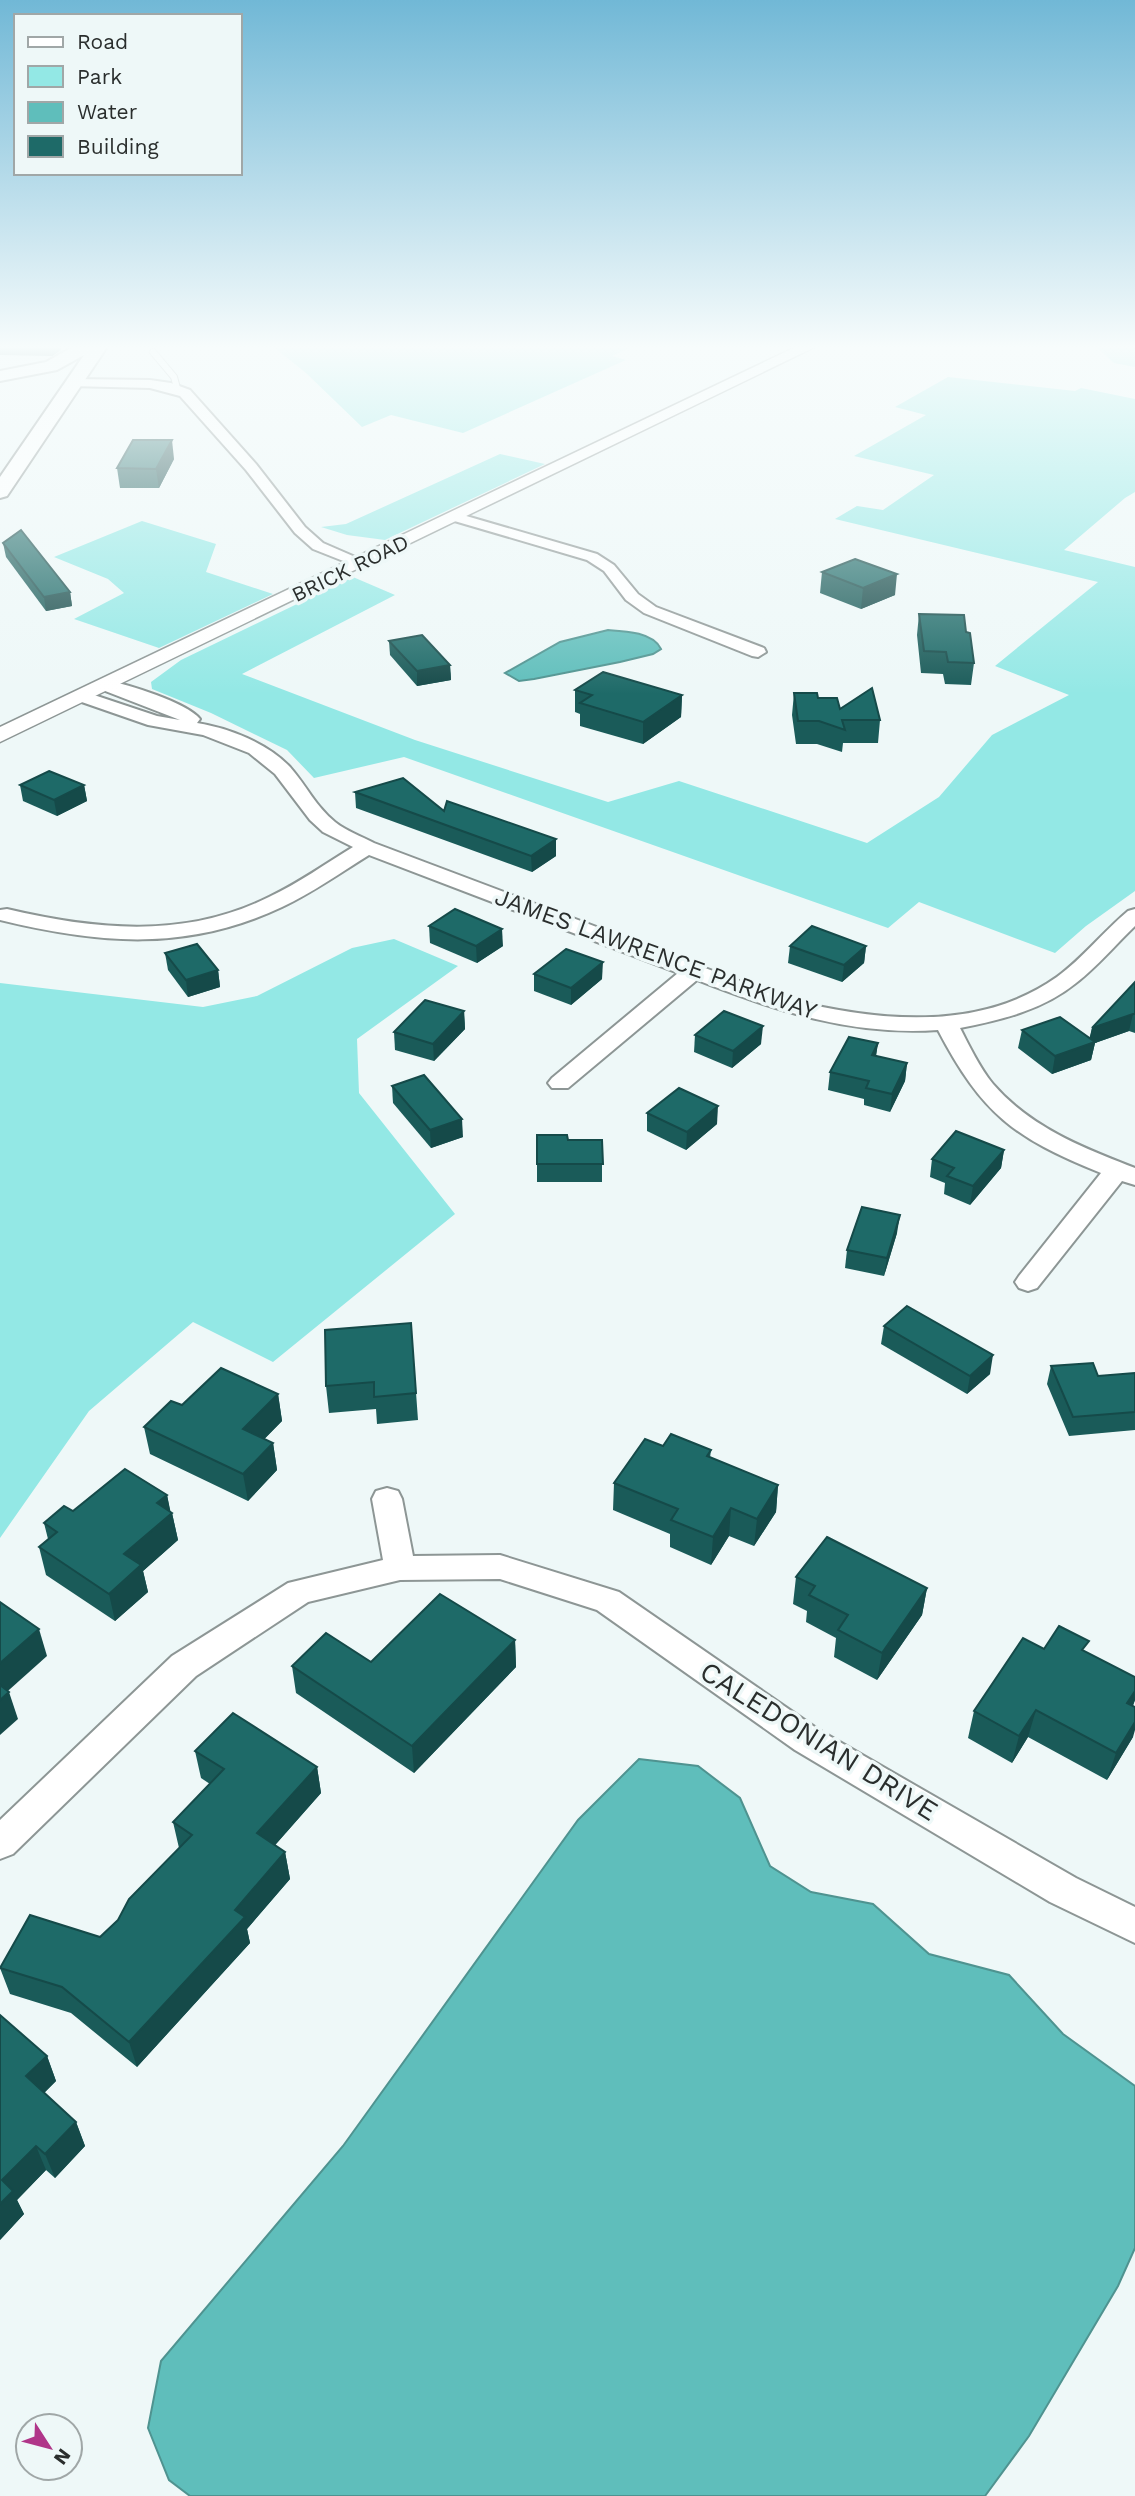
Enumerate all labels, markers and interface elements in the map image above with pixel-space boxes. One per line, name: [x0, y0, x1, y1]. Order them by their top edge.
legend: [14, 14, 242, 175]
text: Road: [77, 29, 128, 54]
text: Park: [77, 64, 122, 89]
text: Water: [77, 99, 138, 124]
text: Building: [77, 134, 159, 159]
street label: BRICK ROAD: [287, 529, 413, 607]
street label: JAMES LAWRENCE PARKWAY: [491, 883, 821, 1025]
street label: CALEDONIAN DRIVE: [694, 1654, 944, 1828]
north arrow: [14, 2412, 84, 2482]
text: N: [49, 2444, 76, 2469]

